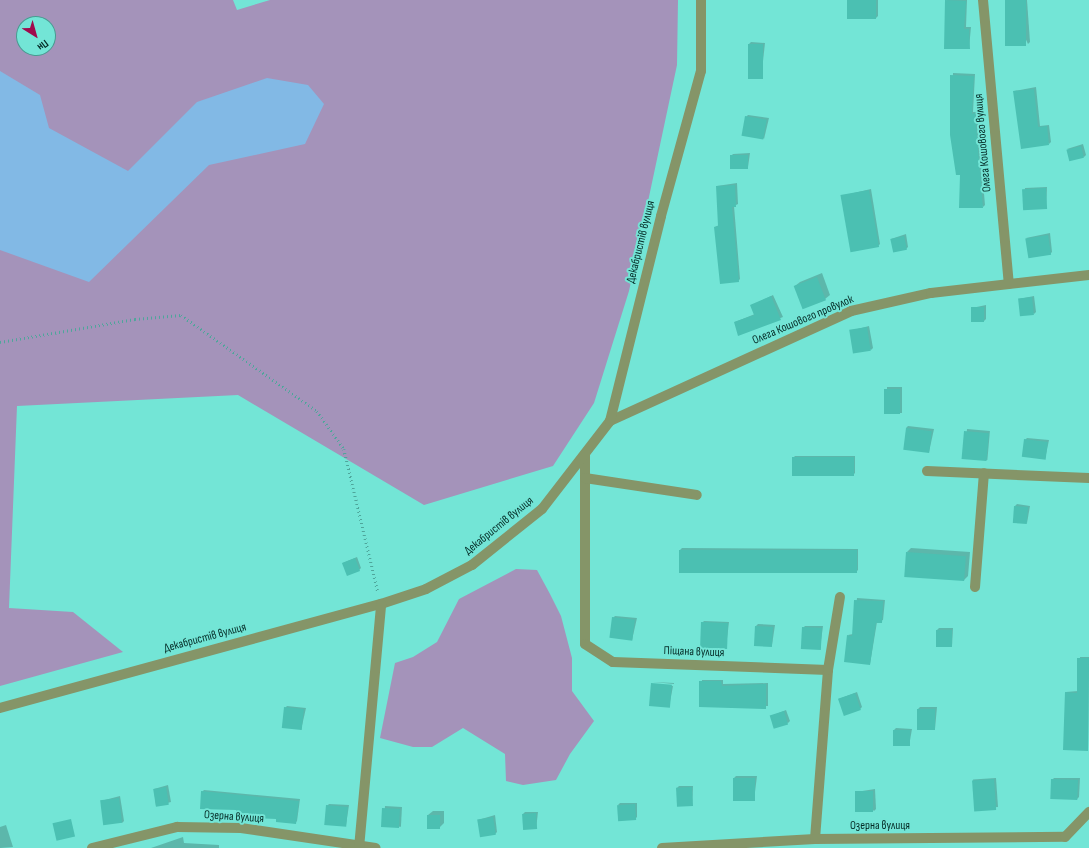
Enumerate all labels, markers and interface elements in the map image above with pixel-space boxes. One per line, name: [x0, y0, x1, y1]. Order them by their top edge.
north arrow: [16, 16, 56, 56]
text: Пн: [35, 37, 51, 54]
street label: Олега Кошового вулиця: [972, 93, 994, 193]
street label: Декабристів вулиця: [624, 199, 658, 285]
street label: Олега Кошового провулок: [750, 292, 856, 348]
street label: Декабристів вулиця: [462, 494, 536, 558]
street label: Декабристів вулиця: [162, 620, 248, 656]
street label: Піщана вулиця: [663, 644, 725, 660]
street label: Озерна вулиця: [204, 808, 264, 826]
street label: Озерна вулиця: [850, 819, 910, 833]

